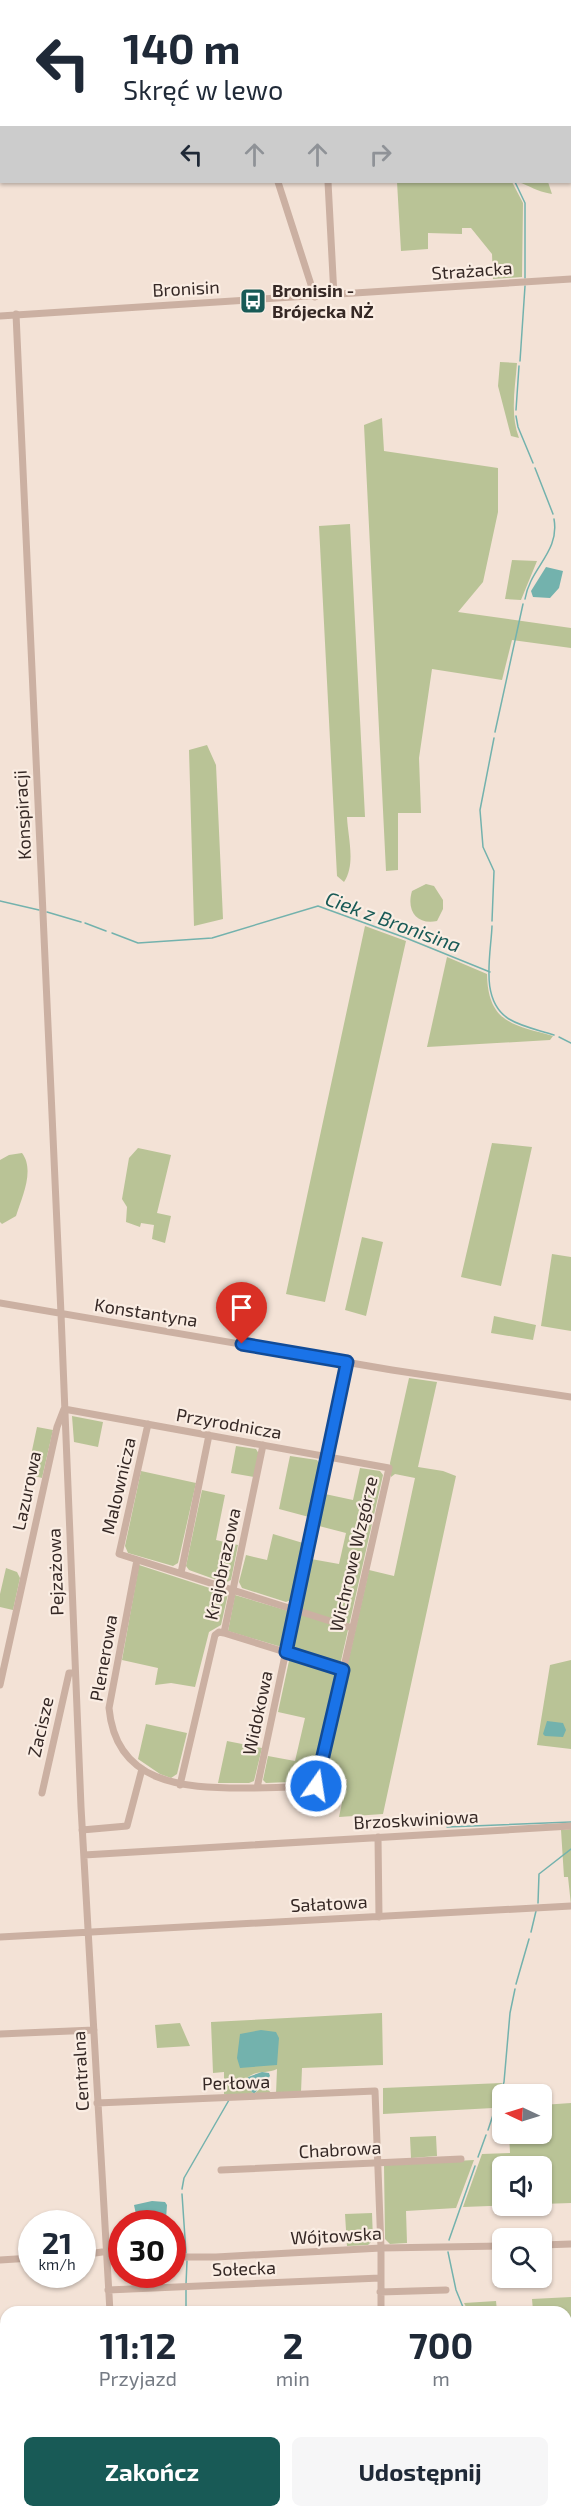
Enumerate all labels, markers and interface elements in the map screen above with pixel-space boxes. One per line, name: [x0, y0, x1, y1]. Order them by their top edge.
text: 140 m: [123, 22, 240, 72]
icon: left: [24, 24, 102, 102]
text: Skręć w lewo: [123, 73, 283, 105]
icon: left: [175, 138, 208, 171]
icon: ahead: [238, 138, 271, 171]
icon: ahead: [301, 138, 334, 171]
icon: right: [364, 138, 397, 171]
street label: Strażacka: [431, 256, 513, 284]
street label: Bronisin: [152, 275, 220, 301]
place label: Bronisin - Brójecka NŻ: [272, 279, 374, 322]
bus stop icon: Bronisin - Brójecka NŻ: [238, 286, 268, 316]
street label: Konspiracji: [9, 770, 35, 861]
water label: Ciek z Bronisina: [322, 885, 464, 957]
pin: [216, 1282, 267, 1344]
icon: arrive: [225, 1291, 258, 1324]
street label: Konstantyna: [93, 1293, 199, 1331]
street label: Przyrodnicza: [175, 1403, 284, 1443]
street label: Malownicza: [96, 1435, 140, 1536]
street label: Lazurowa: [7, 1449, 45, 1532]
street label: Wichrowe Wzgórze: [324, 1474, 382, 1634]
street label: Krajobrazowa: [199, 1506, 245, 1622]
street label: Pejzażowa: [42, 1528, 68, 1616]
street label: Plenerowa: [85, 1613, 121, 1703]
street label: Widokowa: [237, 1669, 277, 1757]
street label: Zacisze: [22, 1694, 58, 1759]
position arrow: [284, 1754, 348, 1818]
street label: Brzoskwiniowa: [353, 1805, 479, 1833]
street label: Sałatowa: [290, 1890, 368, 1916]
street label: Centralna: [67, 2031, 93, 2112]
street label: Perłowa: [202, 2070, 270, 2094]
north arrow: [492, 2084, 552, 2144]
map controls: [492, 2084, 552, 2288]
street label: Chabrowa: [298, 2136, 382, 2162]
button: sound: [492, 2156, 552, 2216]
speed limit sign: 30: [108, 2210, 186, 2288]
street label: Wójtowska: [290, 2222, 382, 2248]
text: 21: [42, 2224, 72, 2260]
button: search: [492, 2228, 552, 2288]
text: km/h: [38, 2255, 76, 2273]
street label: Sołecka: [212, 2256, 276, 2280]
text: 11:12: [100, 2323, 176, 2366]
text: 2: [282, 2323, 303, 2366]
text: 700: [409, 2323, 473, 2366]
text: Przyjazd: [99, 2366, 177, 2390]
text: min: [276, 2366, 310, 2390]
text: m: [432, 2366, 450, 2390]
button: Zakończ: [24, 2437, 280, 2506]
button: Udostępnij: [292, 2437, 548, 2506]

